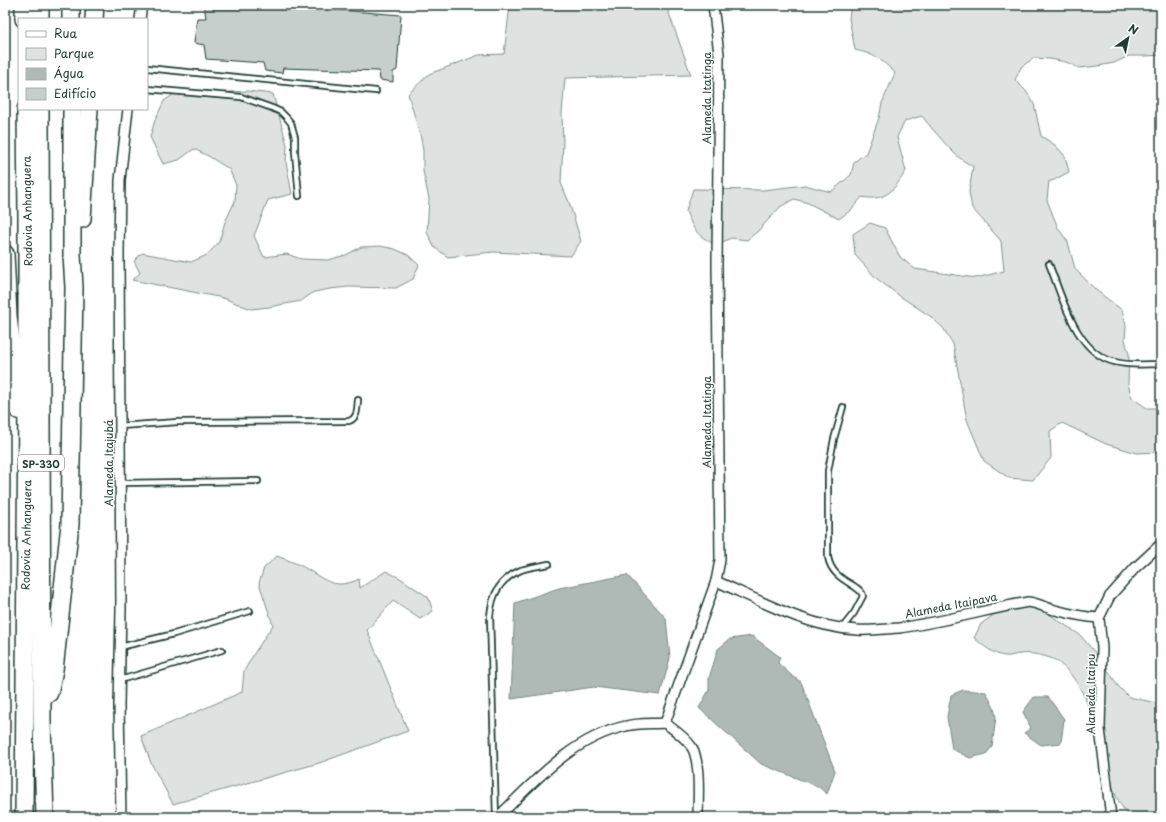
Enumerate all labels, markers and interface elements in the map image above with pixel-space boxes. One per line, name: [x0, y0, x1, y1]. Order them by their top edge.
legend: [18, 18, 148, 110]
north arrow: [1108, 18, 1148, 58]
text: N: [1125, 20, 1142, 39]
text: Rua: [54, 24, 78, 42]
text: Parque: [54, 44, 94, 62]
street label: Alameda Itatinga: [698, 52, 715, 144]
text: Água: [54, 64, 85, 82]
text: Edifício: [54, 84, 96, 102]
street label: Rodovia Anhanguera: [18, 155, 36, 266]
street label: Alameda Itatinga: [698, 376, 715, 468]
street label: Alameda Itajubá: [100, 419, 117, 507]
road number: SP-330: [18, 455, 64, 471]
street label: Rodovia Anhanguera: [17, 479, 35, 590]
street label: Alameda Itaipava: [903, 588, 999, 622]
street label: Alameda Itaipu: [1082, 654, 1099, 734]

